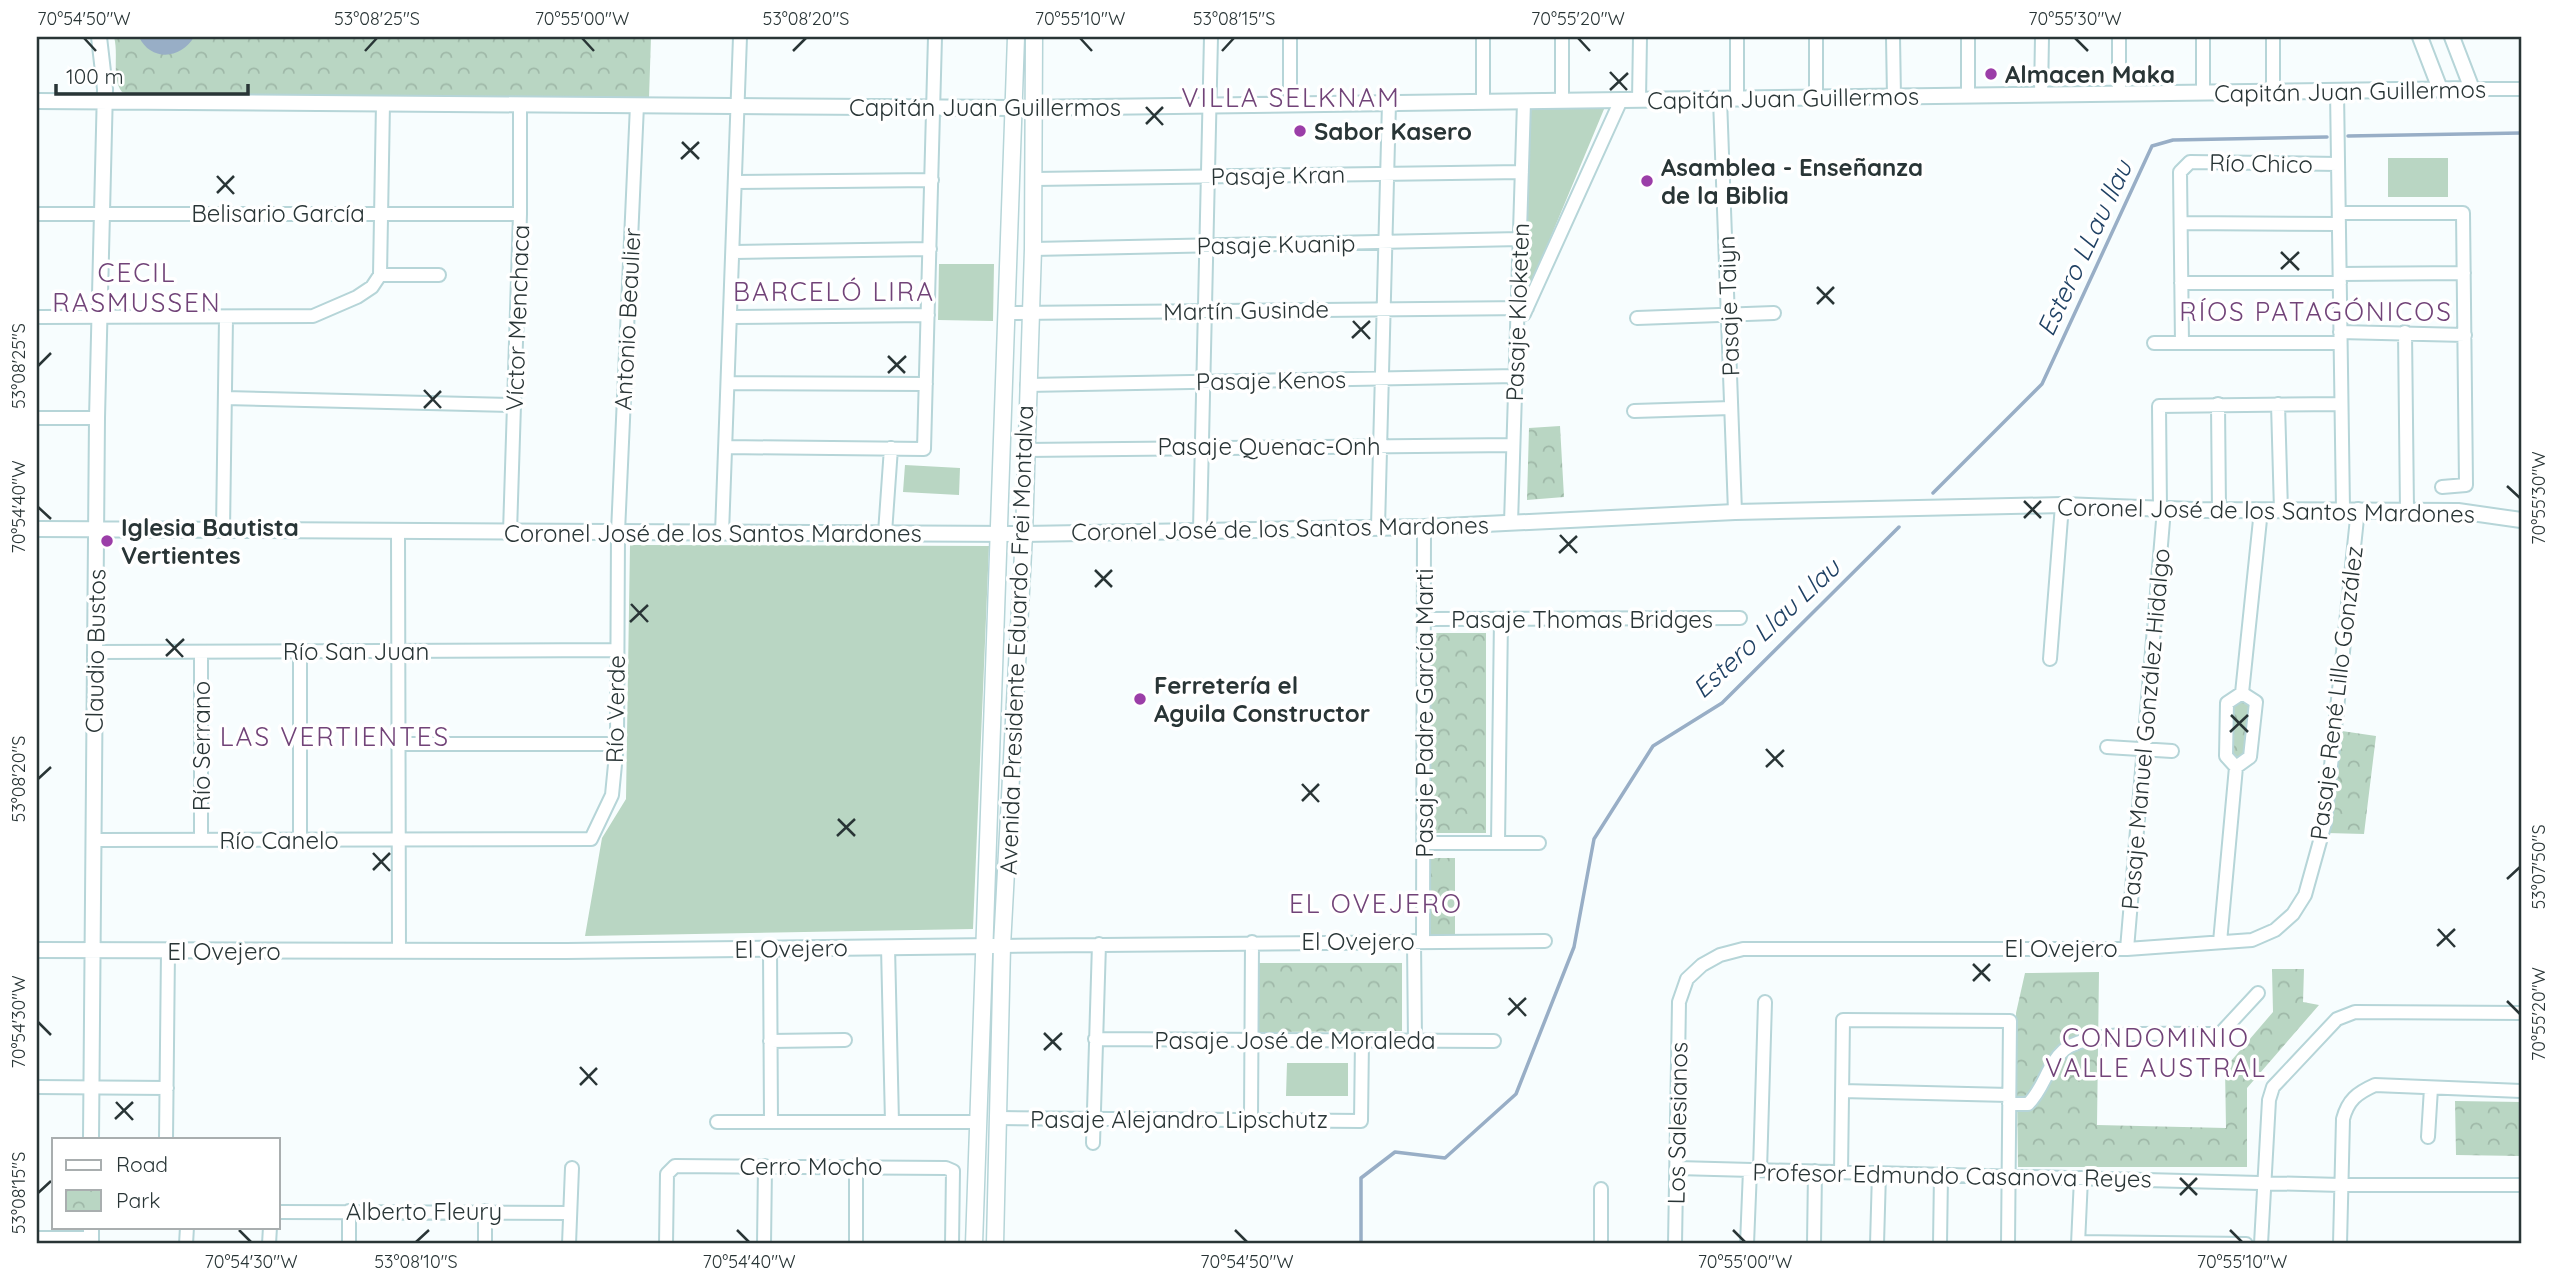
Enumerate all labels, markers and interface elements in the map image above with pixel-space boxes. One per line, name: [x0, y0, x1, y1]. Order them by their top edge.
text: 70°54'50"W: [37, 7, 131, 30]
text: 53°08'25"S: [334, 7, 420, 30]
text: 70°55'00"W: [535, 7, 629, 30]
text: 53°08'20"S: [763, 7, 849, 30]
text: 70°55'10"W: [1035, 7, 1125, 30]
text: 53°08'15"S: [1193, 7, 1275, 30]
text: 70°55'20"W: [1531, 7, 1625, 30]
text: 70°55'30"W: [2028, 7, 2122, 30]
scale bar: [56, 52, 248, 96]
place label: Almacen Maka: [2005, 59, 2175, 89]
text: 100 m: [66, 63, 124, 89]
marker: Almacen Maka: [1983, 66, 1999, 82]
street label: Capitán Juan Guillermos: [2214, 74, 2486, 108]
district label: VILLA SELKNAM: [1181, 81, 1401, 114]
street label: Capitán Juan Guillermos: [1647, 81, 1919, 115]
street label: Capitán Juan Guillermos: [849, 92, 1121, 122]
place label: Sabor Kasero: [1314, 116, 1472, 146]
marker: Sabor Kasero: [1292, 123, 1308, 139]
street label: Río Chico: [2209, 147, 2313, 179]
place label: Asamblea - Enseñanza de la Biblia: [1661, 152, 1923, 210]
water label: Estero LLau llau: [2029, 154, 2140, 341]
street label: Pasaje Kran: [1210, 159, 1346, 191]
marker: Asamblea - Enseñanza de la Biblia: [1639, 173, 1655, 189]
street label: Belisario García: [191, 198, 365, 228]
street label: Pasaje Kloketen: [1499, 222, 1535, 402]
street label: Víctor Menchaca: [499, 224, 535, 412]
street label: Antonio Beaulier: [607, 227, 647, 411]
street label: Pasaje Kuanip: [1196, 228, 1356, 260]
street label: Pasaje Taiyn: [1711, 235, 1745, 377]
district label: CECIL RASMUSSEN: [52, 256, 222, 319]
district label: BARCELÓ LIRA: [733, 275, 935, 308]
street label: Martín Gusinde: [1163, 294, 1329, 326]
district label: RÍOS PATAGÓNICOS: [2179, 295, 2453, 328]
text: 53°08'25"S: [7, 323, 30, 409]
street label: Pasaje Kenos: [1196, 364, 1346, 396]
street label: Avenida Presidente Eduardo Frei Montalva: [993, 405, 1039, 875]
street label: Pasaje Quenac-Onh: [1157, 431, 1381, 461]
text: 70°55'30"W: [2527, 451, 2550, 545]
text: 70°54'40"W: [7, 460, 30, 554]
street label: Coronel José de los Santos Mardones: [2057, 491, 2475, 529]
street label: Coronel José de los Santos Mardones: [1071, 509, 1489, 547]
place label: Iglesia Bautista Vertientes: [121, 512, 299, 570]
street label: Coronel José de los Santos Mardones: [504, 518, 922, 548]
marker: Iglesia Bautista Vertientes: [99, 533, 115, 549]
street label: Pasaje René Lillo González: [2303, 544, 2369, 842]
street label: Pasaje Manuel González Hidalgo: [2114, 547, 2176, 911]
water label: Estero Llau Llau: [1685, 550, 1848, 705]
street label: Pasaje Padre García Marti: [1409, 568, 1439, 858]
street label: Claudio Bustos: [79, 569, 111, 733]
street label: Pasaje Thomas Bridges: [1451, 604, 1713, 634]
street label: Río San Juan: [283, 636, 429, 666]
street label: Río Verde: [599, 655, 631, 763]
place label: Ferretería el Aguila Constructor: [1154, 670, 1370, 728]
street label: Río Serrano: [186, 681, 216, 811]
marker: Ferretería el Aguila Constructor: [1132, 691, 1148, 707]
district label: LAS VERTIENTES: [220, 720, 450, 753]
text: 53°08'20"S: [7, 736, 30, 822]
text: 53°07'50"S: [2527, 824, 2550, 910]
street label: Río Canelo: [219, 825, 339, 855]
district label: EL OVEJERO: [1289, 887, 1463, 920]
street label: El Ovejero: [1301, 926, 1415, 956]
street label: El Ovejero: [734, 932, 848, 964]
street label: El Ovejero: [2004, 933, 2118, 963]
street label: El Ovejero: [167, 936, 281, 966]
text: 70°55'20"W: [2527, 967, 2550, 1061]
text: 70°54'30"W: [7, 975, 30, 1069]
district label: CONDOMINIO VALLE AUSTRAL: [2045, 1021, 2267, 1084]
street label: Pasaje José de Moraleda: [1154, 1025, 1436, 1055]
street label: Los Salesianos: [1661, 1041, 1693, 1205]
street label: Pasaje Alejandro Lipschutz: [1030, 1104, 1328, 1134]
legend: [52, 1138, 280, 1228]
text: Road: [116, 1151, 168, 1177]
street label: Cerro Mocho: [739, 1151, 883, 1181]
text: 53°08'15"S: [7, 1152, 30, 1234]
street label: Profesor Edmundo Casanova Reyes: [1752, 1157, 2152, 1193]
text: Park: [116, 1187, 160, 1213]
street label: Alberto Fleury: [346, 1196, 502, 1226]
text: 70°54'30"W: [204, 1250, 298, 1273]
text: 53°08'10"S: [374, 1250, 458, 1273]
text: 70°54'40"W: [702, 1250, 796, 1273]
text: 70°54'50"W: [1200, 1250, 1294, 1273]
text: 70°55'00"W: [1698, 1250, 1792, 1273]
text: 70°55'10"W: [2197, 1250, 2287, 1273]

